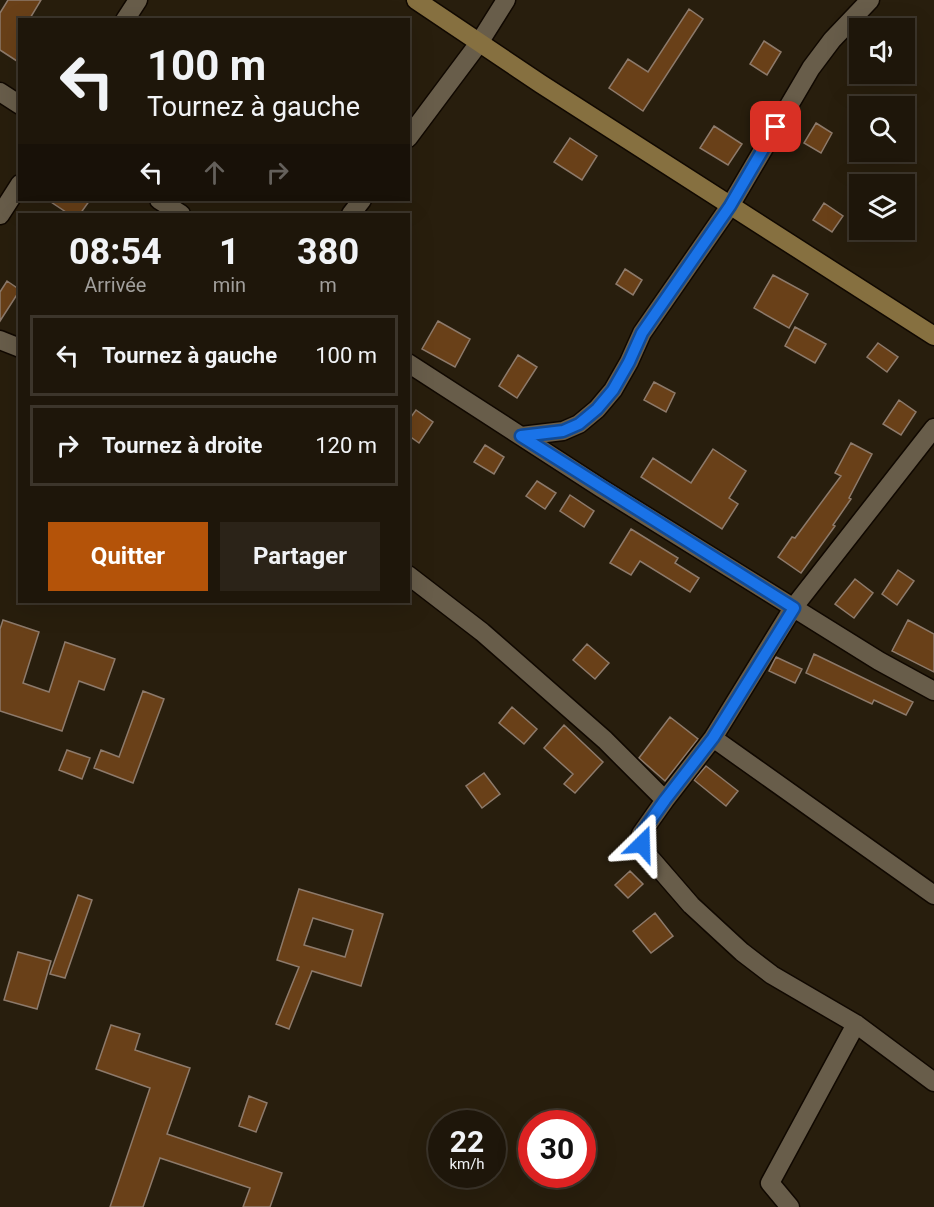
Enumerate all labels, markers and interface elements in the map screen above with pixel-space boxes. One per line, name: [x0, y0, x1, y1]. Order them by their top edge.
map controls: [849, 18, 915, 240]
button: sound: [849, 18, 915, 84]
text: 100 m: [147, 41, 266, 90]
icon: left: [48, 42, 126, 120]
text: Tournez à gauche: [147, 91, 360, 123]
button: search: [849, 96, 915, 162]
pin: [750, 101, 801, 152]
icon: arrive: [759, 110, 792, 143]
icon: left: [135, 156, 168, 189]
icon: ahead: [198, 156, 231, 189]
icon: right: [261, 156, 294, 189]
button: layers: [849, 174, 915, 240]
text: 08:54: [69, 231, 162, 273]
text: 1: [219, 231, 240, 273]
text: 380: [297, 231, 359, 273]
text: Arrivée: [84, 273, 146, 297]
text: min: [213, 273, 246, 297]
text: m: [319, 273, 337, 297]
icon: left: [51, 339, 84, 372]
text: Tournez à gauche: [102, 343, 277, 368]
text: 100 m: [315, 343, 377, 368]
icon: right: [51, 429, 84, 462]
text: Tournez à droite: [102, 433, 262, 458]
text: 120 m: [315, 433, 377, 458]
button: Quitter: [48, 522, 208, 591]
button: Partager: [220, 522, 380, 591]
position arrow: [610, 812, 674, 876]
speed limit sign: 30: [518, 1110, 596, 1188]
text: 22: [450, 1124, 484, 1159]
text: km/h: [449, 1155, 485, 1173]

